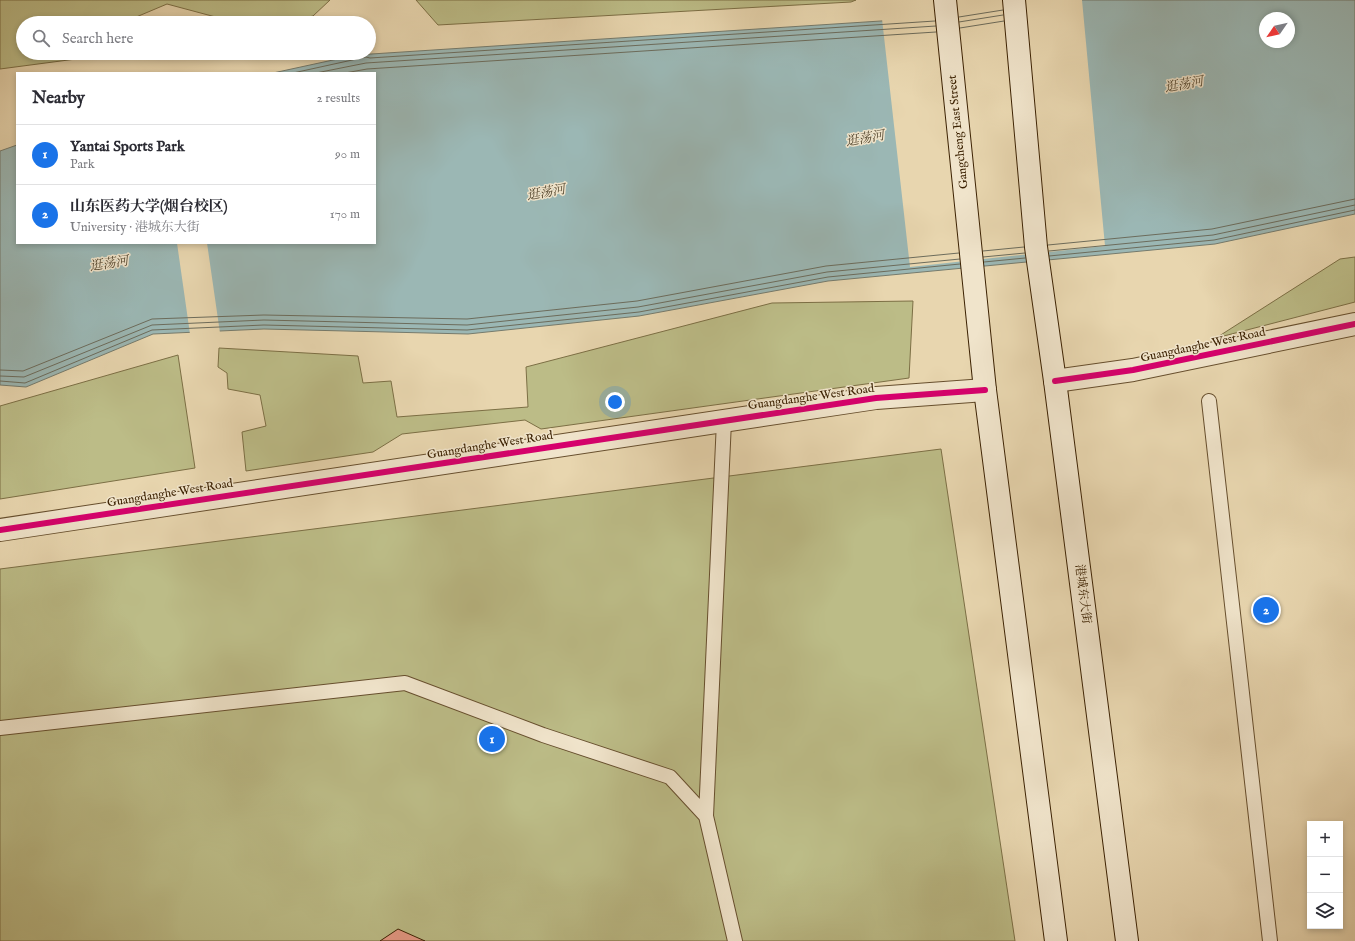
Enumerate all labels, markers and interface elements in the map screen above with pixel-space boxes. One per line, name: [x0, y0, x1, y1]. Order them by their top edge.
north arrow: [1259, 12, 1295, 48]
search box: [16, 16, 376, 60]
icon: search: [30, 27, 52, 49]
text: Search here: [62, 29, 133, 48]
water label: 逛荡河: [1163, 73, 1207, 97]
street label: Gangcheng East Street: [945, 74, 971, 190]
text: Nearby: [32, 88, 85, 109]
text: 2 results: [316, 90, 360, 107]
water label: 逛荡河: [844, 127, 888, 151]
text: Yantai Sports Park: [70, 137, 185, 156]
text: 1: [43, 146, 47, 163]
text: 90 m: [335, 146, 360, 163]
text: Park: [70, 156, 95, 173]
water label: 逛荡河: [525, 181, 569, 205]
text: 山东医药大学(烟台校区): [70, 197, 228, 216]
text: 2: [42, 206, 48, 223]
text: 170 m: [330, 206, 360, 223]
text: University · 港城东大街: [70, 219, 200, 236]
water label: 逛荡河: [88, 252, 132, 275]
street label: Guangdanghe West Road: [1139, 324, 1267, 366]
street label: Guangdanghe West Road: [747, 381, 876, 413]
your location: [605, 392, 625, 412]
street label: Guangdanghe West Road: [426, 428, 555, 462]
street label: Guangdanghe West Road: [106, 476, 235, 510]
street label: 港城东大街: [1072, 563, 1094, 626]
pin: 2: [1253, 595, 1279, 625]
pin: 1: [479, 724, 505, 754]
map controls: [1307, 821, 1343, 929]
button: +: [1307, 821, 1343, 857]
button: −: [1307, 857, 1343, 893]
button: layers: [1307, 893, 1343, 929]

